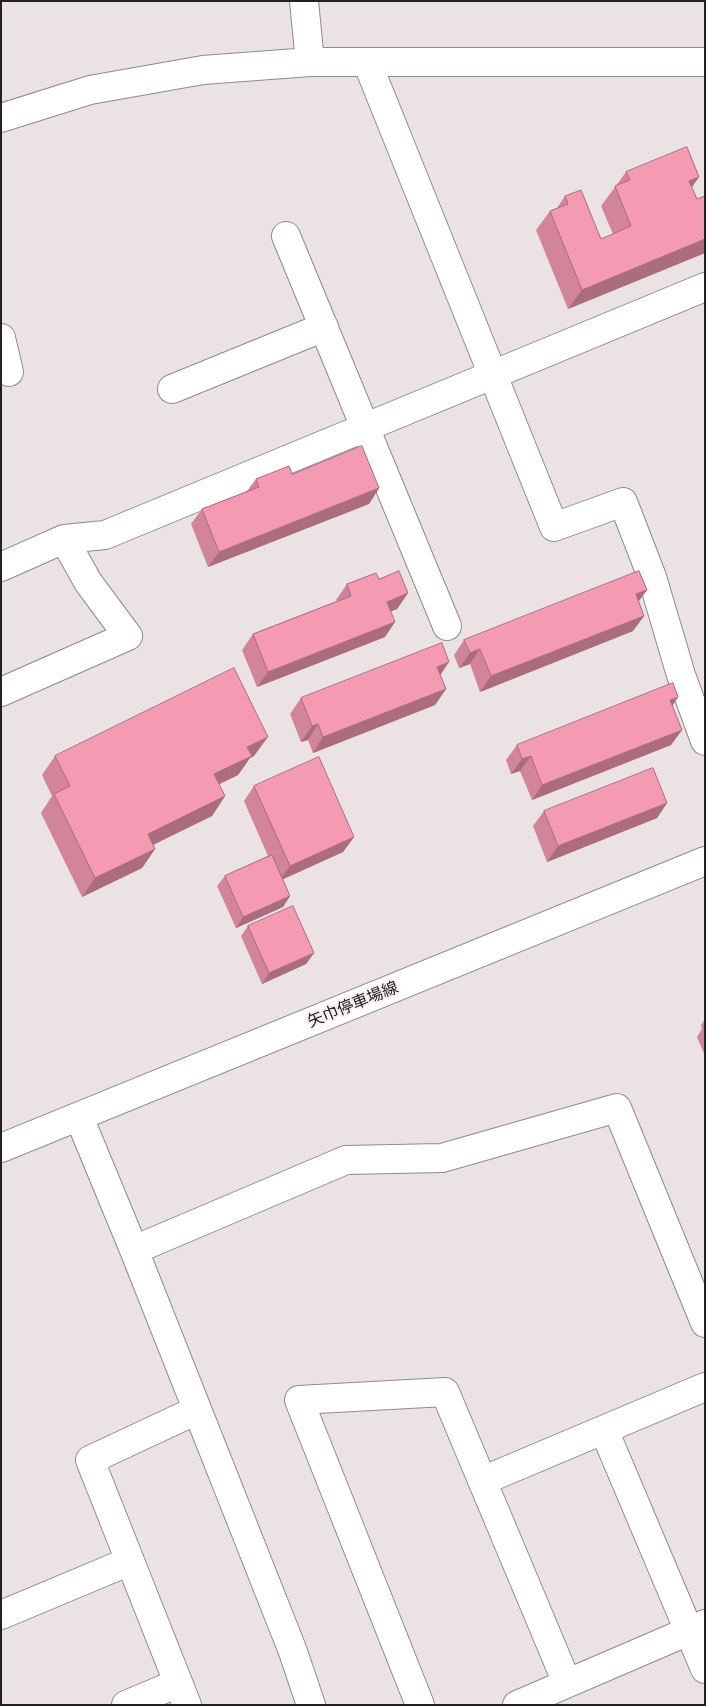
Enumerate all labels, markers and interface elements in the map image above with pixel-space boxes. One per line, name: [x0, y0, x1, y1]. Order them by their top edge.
street label: 矢巾停車場線: [305, 978, 401, 1032]

